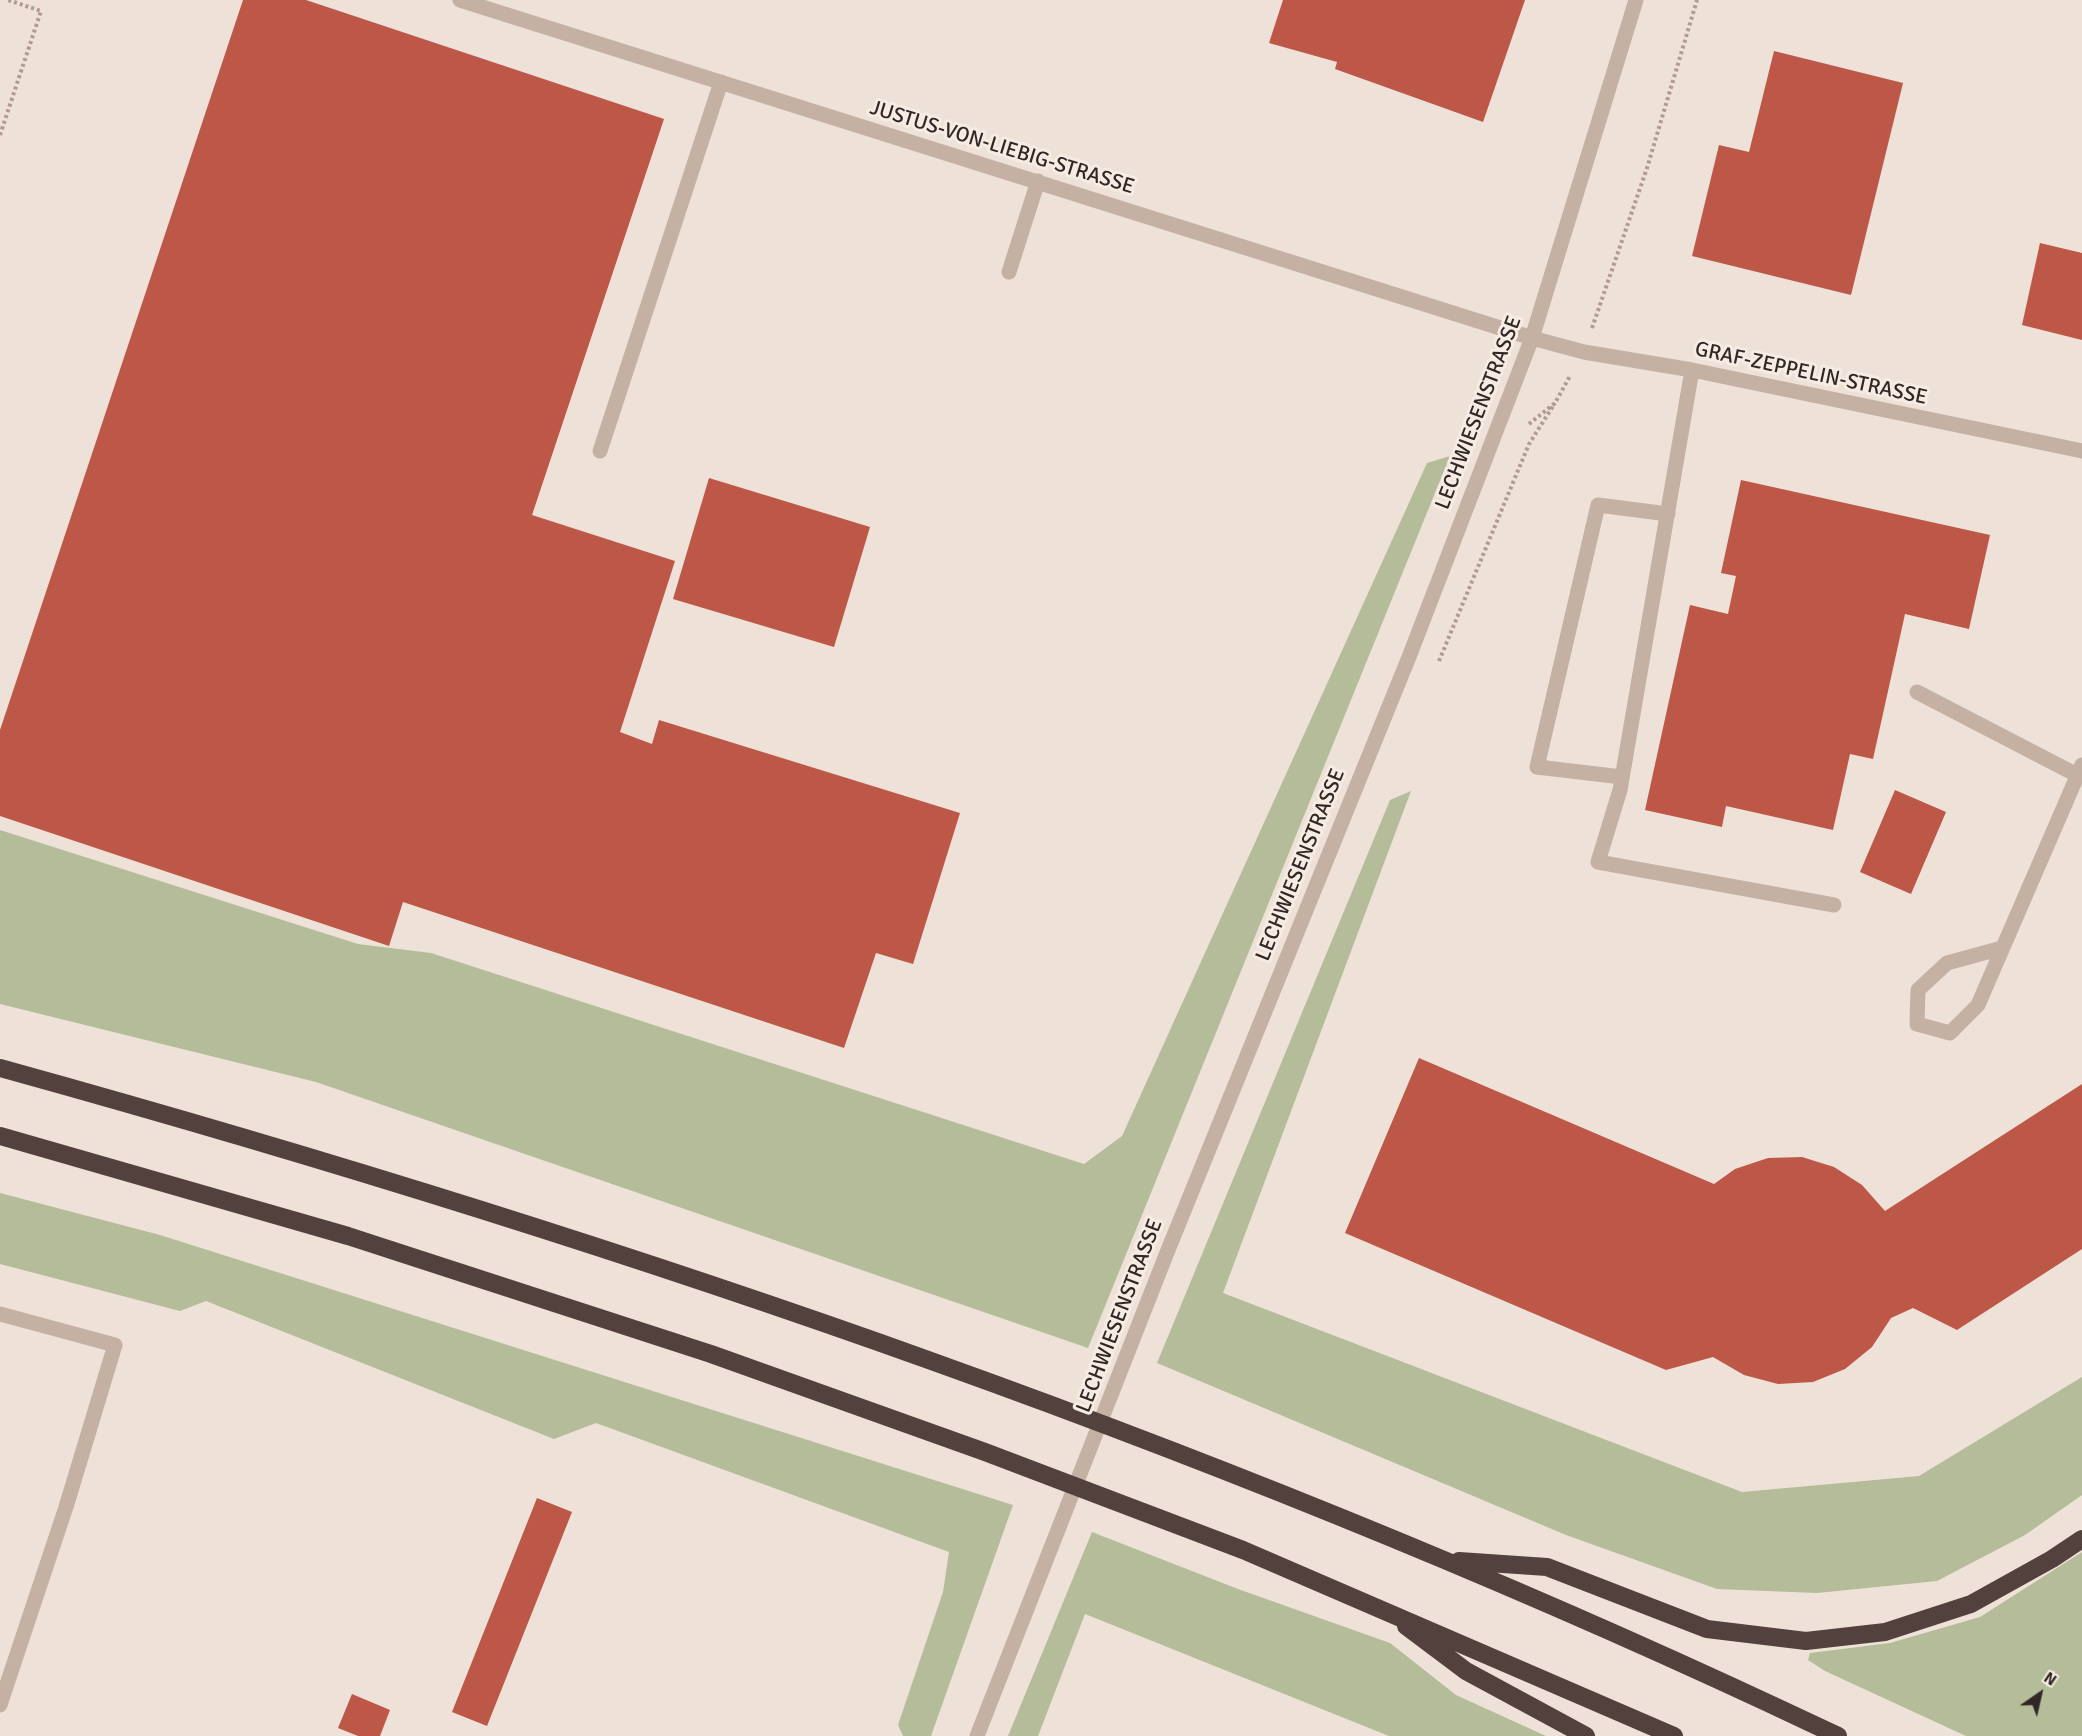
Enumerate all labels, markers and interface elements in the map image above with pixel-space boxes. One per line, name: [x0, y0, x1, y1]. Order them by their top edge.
street label: JUSTUS-VON-LIEBIG-STRASSE: [867, 96, 1137, 200]
street label: LECHWIESENSTRASSE: [1430, 313, 1528, 513]
street label: GRAF-ZEPPELIN-STRASSE: [1692, 337, 1930, 411]
street label: LECHWIESENSTRASSE: [1251, 765, 1351, 965]
street label: LECHWIESENSTRASSE: [1071, 1216, 1169, 1416]
north arrow: [2010, 1664, 2070, 1724]
text: N: [2040, 1668, 2060, 1690]

